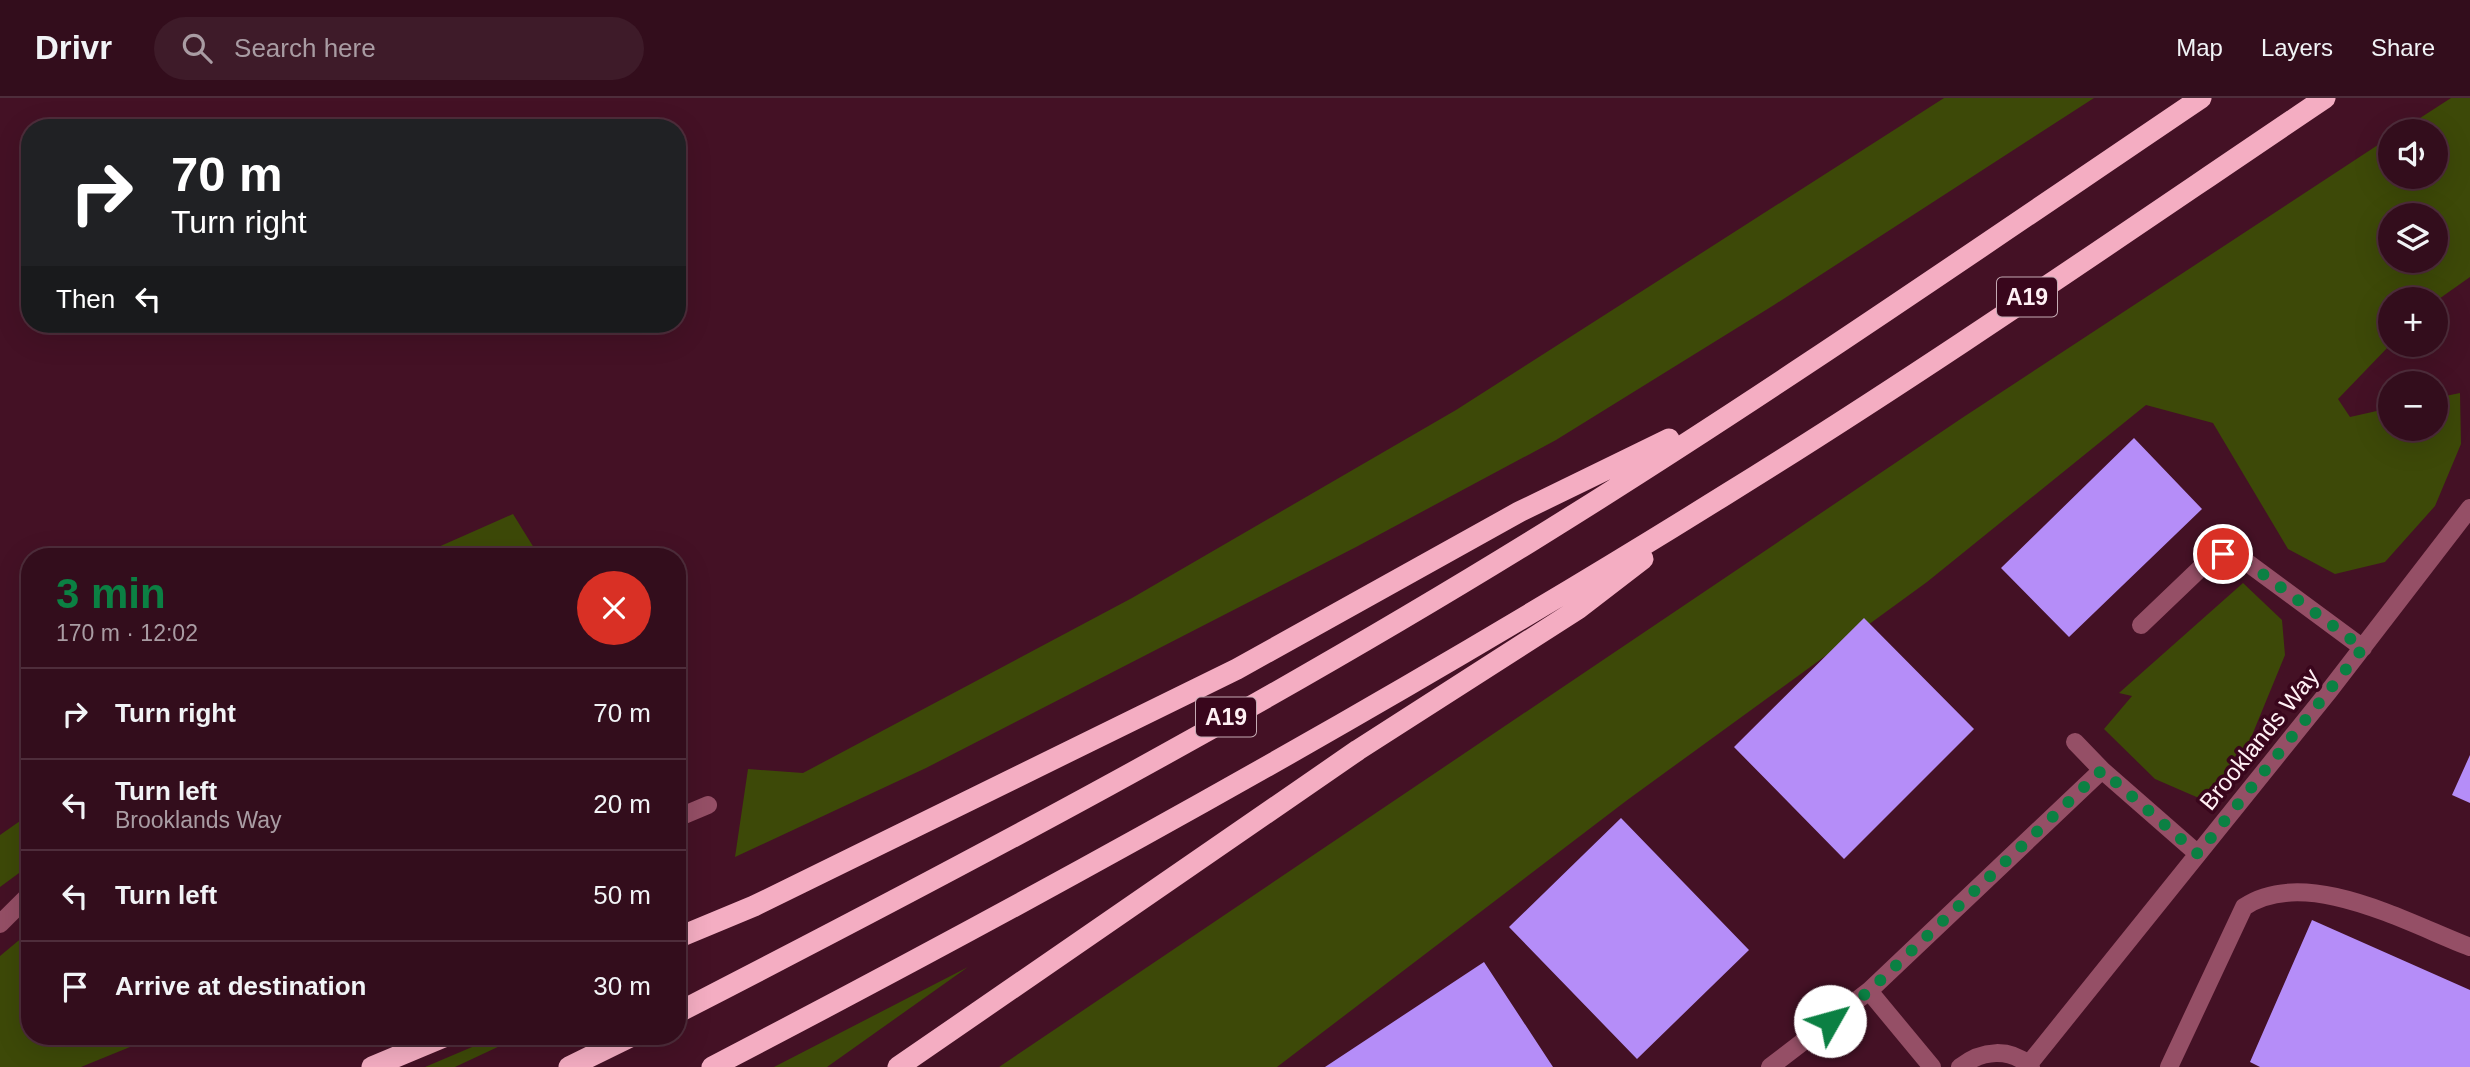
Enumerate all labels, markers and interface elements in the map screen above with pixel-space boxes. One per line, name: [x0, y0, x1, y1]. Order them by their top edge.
search box: [154, 17, 644, 80]
text: Drivr: [35, 29, 112, 66]
icon: search: [178, 29, 216, 67]
text: Search here: [234, 33, 376, 63]
text: Map: [2176, 34, 2223, 61]
text: Layers: [2261, 34, 2333, 61]
text: Share: [2371, 34, 2435, 61]
map controls: [2378, 119, 2448, 441]
button: sound: [2378, 119, 2448, 189]
icon: right: [56, 147, 147, 238]
text: 70 m: [171, 147, 283, 201]
button: layers: [2378, 203, 2448, 273]
text: Turn right: [171, 204, 307, 240]
road number: A19: [1997, 278, 2057, 316]
icon: left: [129, 280, 167, 318]
text: Then: [56, 284, 115, 314]
button: +: [2378, 287, 2448, 357]
button: −: [2378, 371, 2448, 441]
pin: [2193, 524, 2253, 584]
icon: arrive: [2204, 535, 2242, 573]
text: 3 min: [56, 570, 166, 617]
button: close: [577, 571, 651, 645]
text: 170 m · 12:02: [56, 620, 198, 646]
street label: Brooklands Way: [2194, 663, 2324, 815]
icon: right: [56, 695, 94, 733]
text: Turn right: [115, 698, 236, 728]
text: 70 m: [593, 698, 651, 728]
road number: A19: [1196, 698, 1256, 736]
text: Turn left: [115, 776, 217, 806]
icon: left: [56, 786, 94, 824]
text: 20 m: [593, 789, 651, 819]
text: Brooklands Way: [115, 807, 282, 833]
icon: left: [56, 877, 94, 915]
text: Turn left: [115, 880, 217, 910]
text: 50 m: [593, 880, 651, 910]
icon: arrive: [56, 968, 94, 1006]
text: Arrive at destination: [115, 971, 366, 1001]
text: 30 m: [593, 971, 651, 1001]
position arrow: [1793, 984, 1867, 1058]

